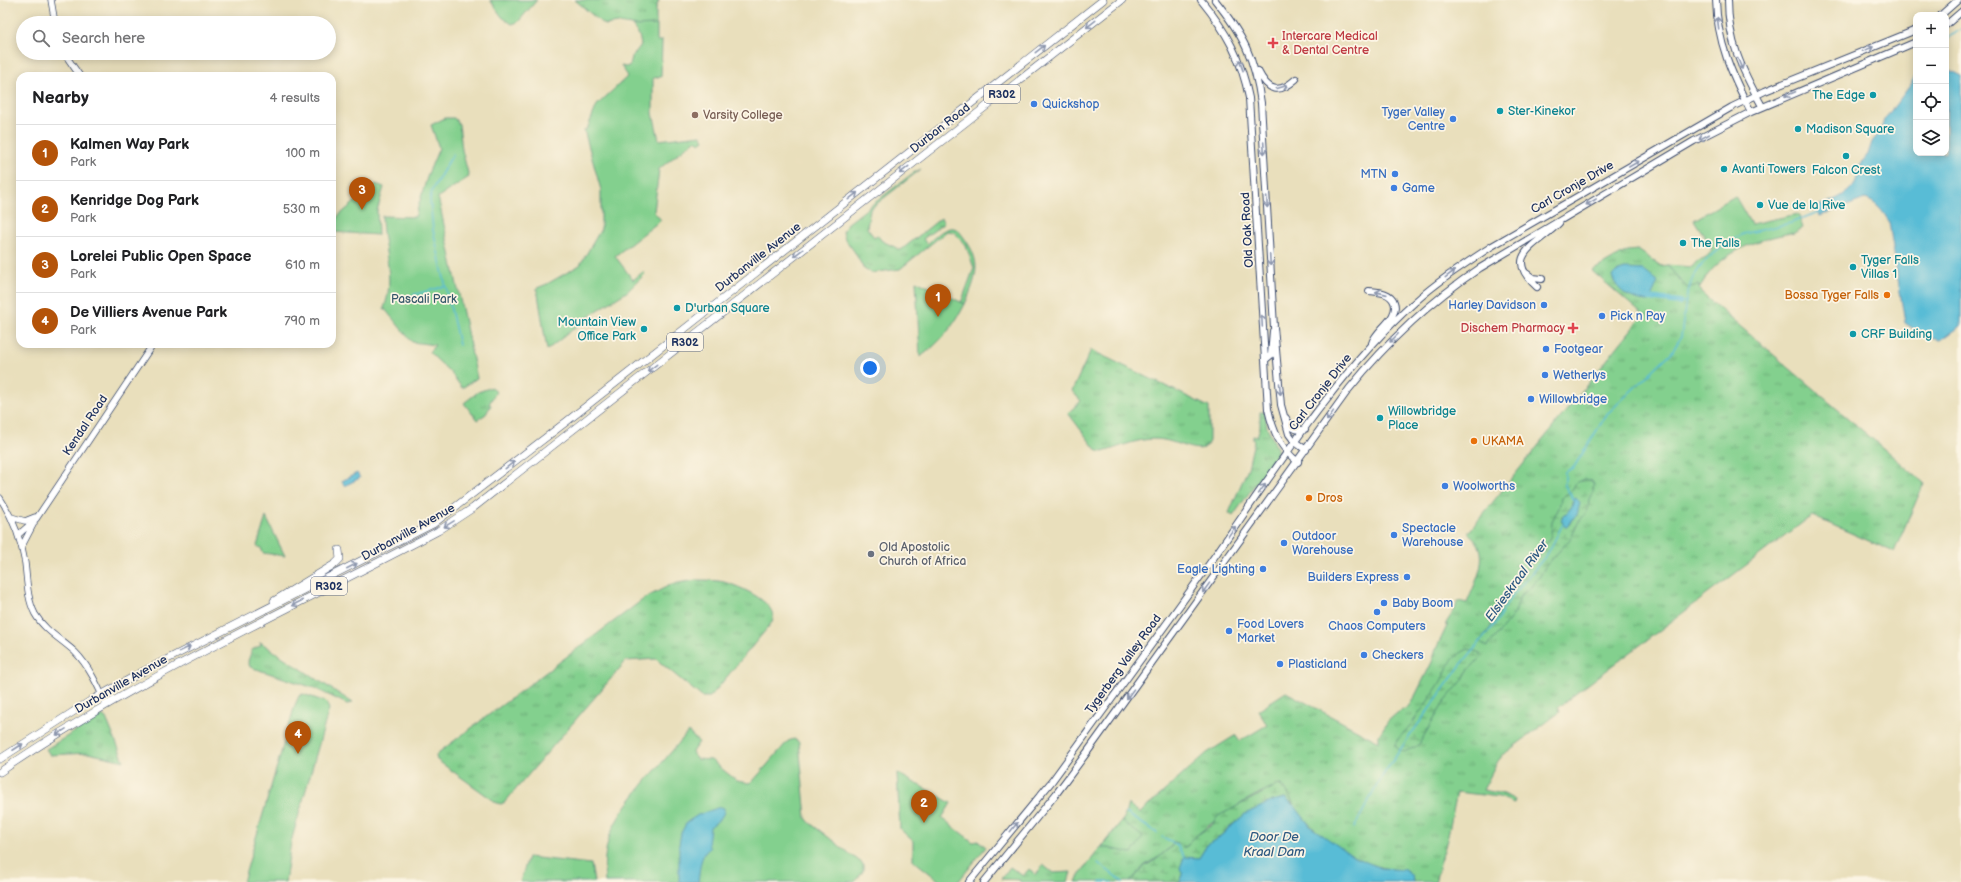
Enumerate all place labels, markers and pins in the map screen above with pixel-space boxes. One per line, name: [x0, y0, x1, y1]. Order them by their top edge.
place label: Intercare Medical & Dental Centre: [1282, 29, 1378, 58]
marker: Intercare Medical & Dental Centre: [1267, 37, 1279, 49]
place label: The Edge: [1812, 88, 1865, 103]
marker: The Edge: [1868, 90, 1878, 100]
place label: Quickshop: [1042, 97, 1099, 112]
marker: Quickshop: [1029, 99, 1039, 109]
place label: Ster-Kinekor: [1508, 104, 1576, 119]
place label: Tyger Valley Centre: [1381, 105, 1446, 134]
marker: Ster-Kinekor: [1495, 106, 1505, 116]
place label: Varsity College: [703, 108, 783, 123]
marker: Varsity College: [690, 110, 700, 120]
marker: Tyger Valley Centre: [1448, 114, 1458, 124]
place label: Madison Square: [1806, 122, 1894, 137]
marker: Madison Square: [1793, 124, 1803, 134]
marker: Falcon Crest: [1841, 151, 1851, 161]
place label: Avanti Towers: [1732, 162, 1806, 177]
place label: Falcon Crest: [1812, 163, 1881, 178]
marker: Avanti Towers: [1719, 164, 1729, 174]
place label: MTN: [1360, 167, 1387, 182]
marker: MTN: [1390, 169, 1400, 179]
pin: 3: [349, 177, 375, 210]
place label: Game: [1402, 181, 1435, 196]
marker: Game: [1389, 183, 1399, 193]
place label: Vue de la Rive: [1768, 198, 1845, 213]
marker: Vue de la Rive: [1755, 200, 1765, 210]
place label: The Falls: [1691, 236, 1740, 251]
marker: The Falls: [1678, 238, 1688, 248]
place label: Tyger Falls Villas 1: [1861, 253, 1919, 282]
marker: Tyger Falls Villas 1: [1848, 262, 1858, 272]
pin: 1: [925, 284, 951, 317]
place label: Bossa Tyger Falls: [1785, 288, 1879, 303]
marker: Bossa Tyger Falls: [1882, 290, 1892, 300]
place label: Harley Davidson: [1448, 298, 1536, 313]
marker: Harley Davidson: [1539, 300, 1549, 310]
place label: D'urban Square: [685, 301, 770, 316]
marker: D'urban Square: [672, 303, 682, 313]
place label: Pick n Pay: [1610, 309, 1666, 324]
marker: Pick n Pay: [1597, 311, 1607, 321]
place label: Mountain View Office Park: [558, 315, 636, 344]
place label: Dischem Pharmacy: [1460, 321, 1566, 336]
marker: Dischem Pharmacy: [1568, 323, 1578, 333]
marker: Mountain View Office Park: [639, 324, 649, 334]
place label: CRF Building: [1861, 327, 1932, 342]
marker: CRF Building: [1848, 329, 1858, 339]
place label: Footgear: [1554, 342, 1603, 357]
marker: Footgear: [1541, 344, 1551, 354]
place label: Wetherlys: [1553, 368, 1606, 383]
marker: Wetherlys: [1540, 370, 1550, 380]
place label: Willowbridge: [1539, 392, 1607, 407]
marker: Willowbridge: [1526, 394, 1536, 404]
place label: Willowbridge Place: [1388, 404, 1456, 433]
marker: Willowbridge Place: [1375, 413, 1385, 423]
place label: UKAMA: [1482, 434, 1524, 449]
marker: UKAMA: [1469, 436, 1479, 446]
place label: Woolworths: [1453, 479, 1515, 494]
marker: Woolworths: [1440, 481, 1450, 491]
place label: Dros: [1317, 491, 1343, 506]
marker: Dros: [1304, 493, 1314, 503]
place label: Spectacle Warehouse: [1402, 521, 1463, 550]
place label: Outdoor Warehouse: [1292, 529, 1353, 558]
marker: Spectacle Warehouse: [1389, 530, 1399, 540]
marker: Outdoor Warehouse: [1279, 538, 1289, 548]
place label: Old Apostolic Church of Africa: [879, 540, 966, 569]
marker: Old Apostolic Church of Africa: [866, 549, 876, 559]
place label: Eagle Lighting: [1177, 562, 1255, 577]
marker: Eagle Lighting: [1258, 564, 1268, 574]
place label: Builders Express: [1308, 570, 1399, 585]
marker: Builders Express: [1402, 572, 1412, 582]
place label: Baby Boom: [1392, 596, 1453, 611]
marker: Baby Boom: [1379, 598, 1389, 608]
marker: Chaos Computers: [1372, 607, 1382, 617]
place label: Food Lovers Market: [1237, 617, 1304, 646]
place label: Chaos Computers: [1328, 619, 1426, 634]
marker: Food Lovers Market: [1224, 626, 1234, 636]
place label: Checkers: [1372, 648, 1424, 663]
marker: Checkers: [1359, 650, 1369, 660]
place label: Plasticland: [1288, 657, 1347, 672]
marker: Plasticland: [1275, 659, 1285, 669]
pin: 4: [285, 721, 311, 754]
pin: 2: [911, 790, 937, 823]

